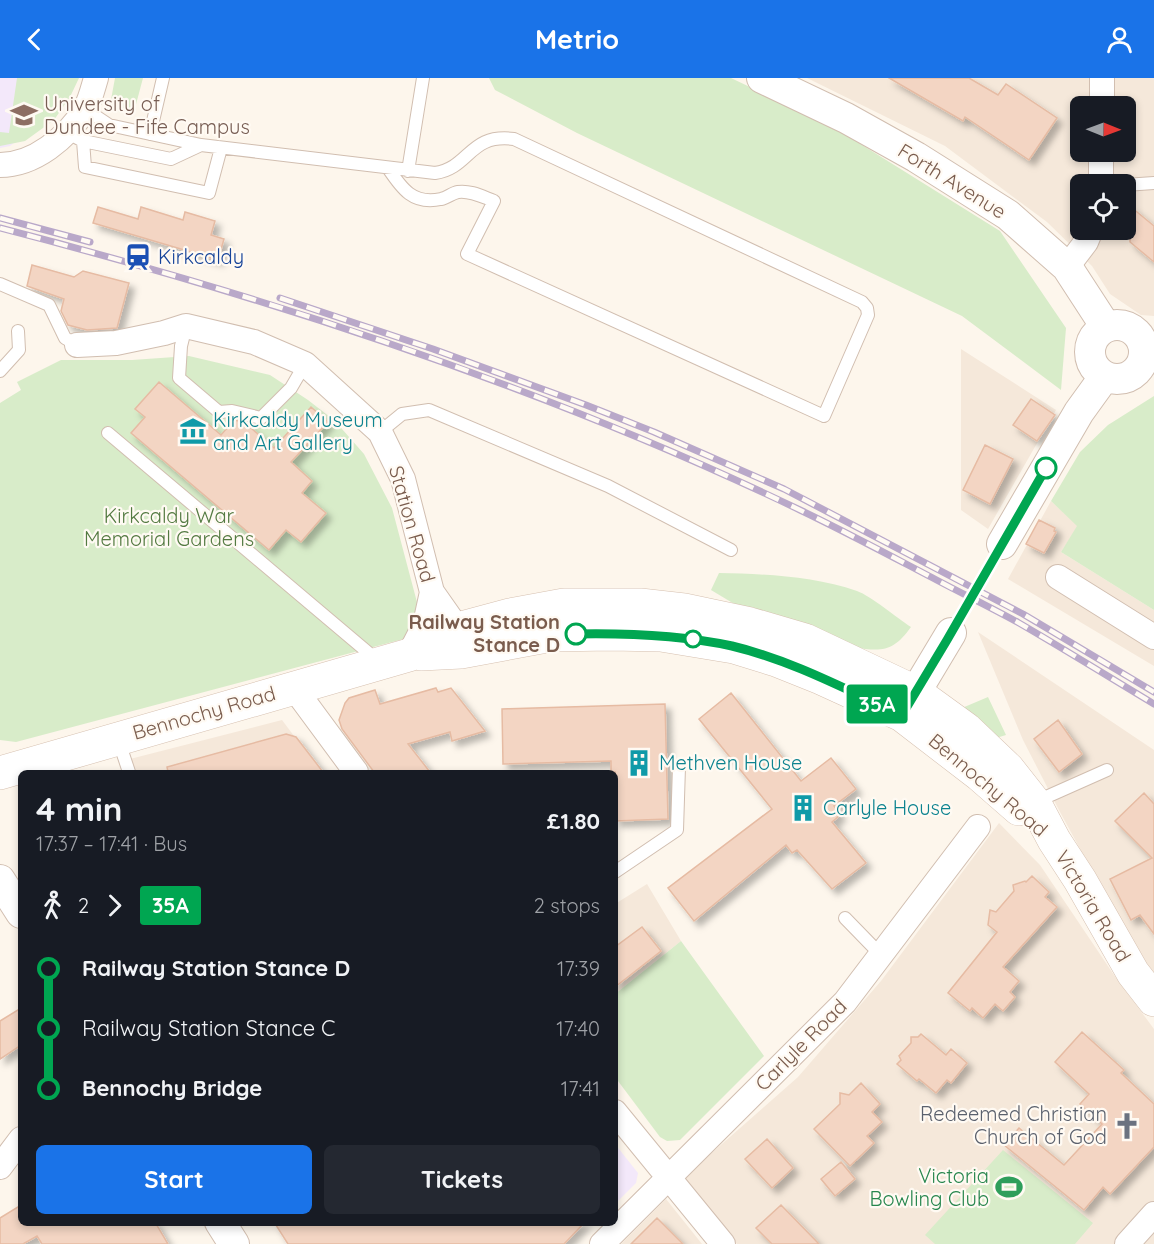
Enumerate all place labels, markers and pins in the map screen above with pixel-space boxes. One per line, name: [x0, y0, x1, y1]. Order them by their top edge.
place label: University of Dundee - Fife Campus: [44, 91, 250, 139]
school or university icon: University of Dundee - Fife Campus: [9, 100, 39, 130]
station icon: Kirkcaldy: [123, 242, 153, 272]
place label: Kirkcaldy: [158, 244, 244, 269]
place label: Kirkcaldy Museum and Art Gallery: [213, 407, 383, 455]
museum icon: Kirkcaldy Museum and Art Gallery: [178, 416, 208, 446]
unlabelled marker: [1035, 457, 1057, 479]
place label: Railway Station Stance D: [408, 609, 560, 657]
marker: Railway Station Stance D: [565, 623, 587, 645]
unlabelled marker: [684, 630, 702, 648]
building icon: Methven House: [624, 748, 654, 778]
place label: Methven House: [659, 750, 802, 775]
building icon: Carlyle House: [788, 793, 818, 823]
place label: Carlyle House: [823, 795, 951, 820]
place label: Redeemed Christian Church of God: [920, 1101, 1107, 1149]
church icon: Redeemed Christian Church of God: [1112, 1111, 1142, 1141]
place label: Victoria Bowling Club: [869, 1163, 989, 1211]
sports icon: Victoria Bowling Club: [994, 1172, 1024, 1202]

